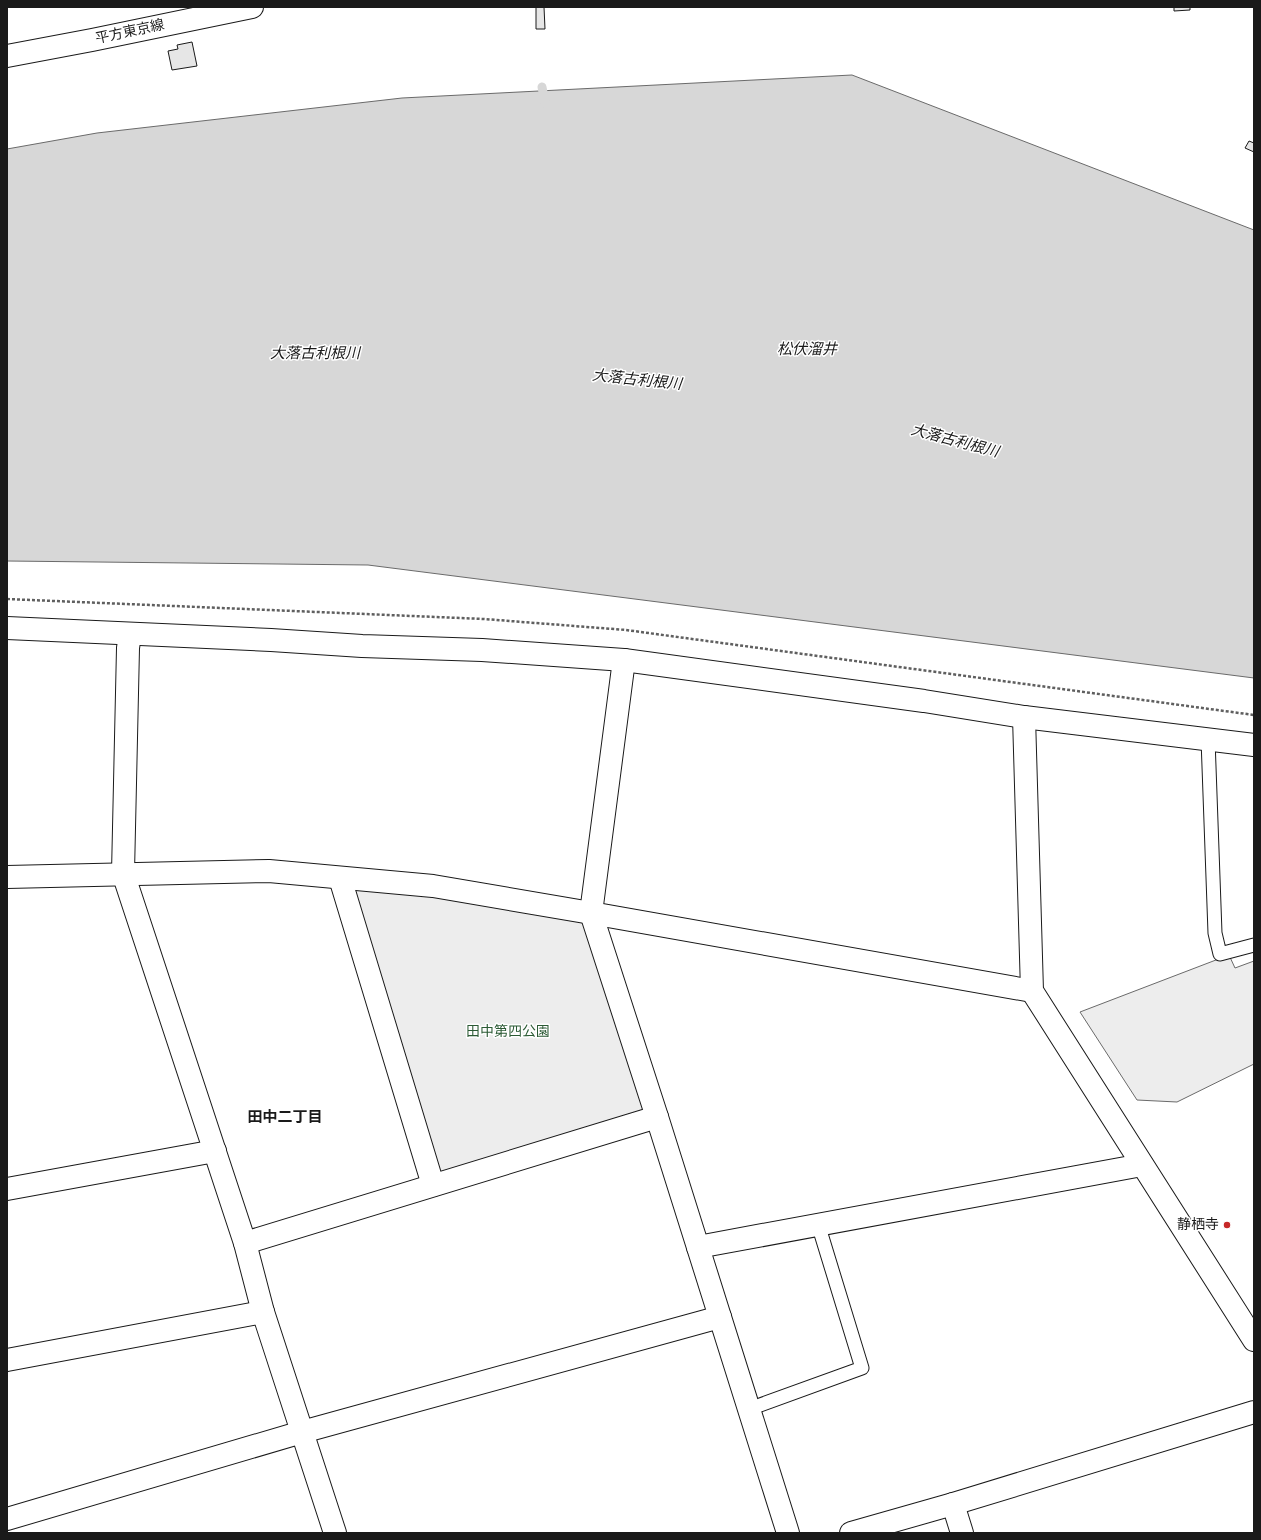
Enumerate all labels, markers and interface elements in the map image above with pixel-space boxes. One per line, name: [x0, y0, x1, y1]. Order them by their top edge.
street label: 平方東京線: [94, 17, 166, 46]
water label: 松伏溜井: [777, 341, 839, 357]
water label: 大落古利根川: [270, 345, 362, 361]
water label: 大落古利根川: [591, 367, 685, 392]
water label: 大落古利根川: [910, 421, 1003, 460]
park label: 田中第四公園: [466, 1023, 550, 1039]
district label: 田中二丁目: [247, 1109, 323, 1125]
place label: 静栖寺: [1177, 1216, 1219, 1232]
marker: 静栖寺: [1222, 1220, 1232, 1230]

